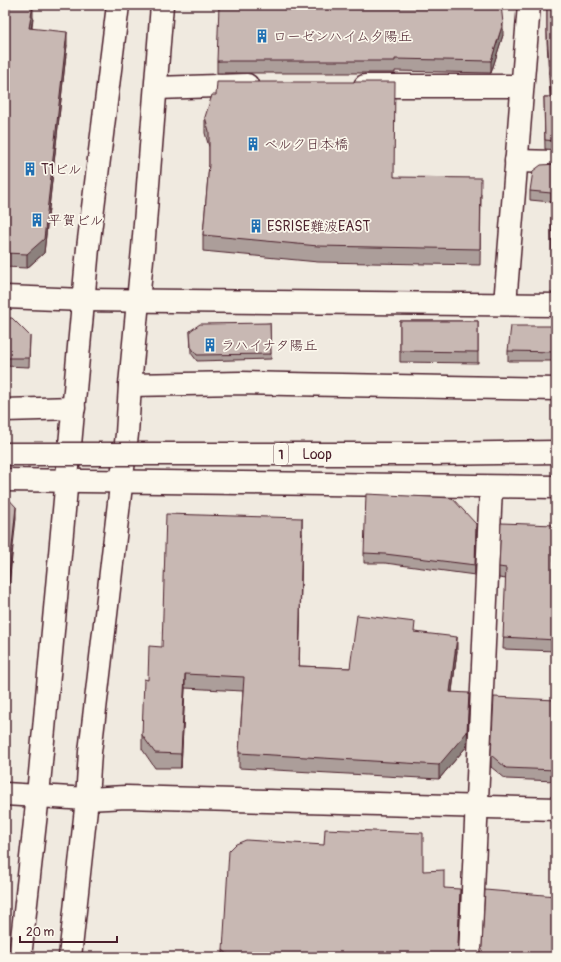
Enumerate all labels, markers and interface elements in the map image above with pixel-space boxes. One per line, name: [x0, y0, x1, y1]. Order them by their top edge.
building icon: ローゼンハイム夕陽丘: [254, 28, 270, 44]
place label: ローゼンハイム夕陽丘: [273, 28, 412, 45]
building icon: ベルク日本橋: [245, 136, 261, 152]
place label: ベルク日本橋: [264, 136, 348, 153]
building icon: T1ビル: [22, 161, 38, 177]
place label: T1ビル: [41, 161, 82, 178]
building icon: 平賀ビル: [29, 212, 45, 228]
place label: 平賀ビル: [48, 212, 104, 229]
building icon: ESRISE難波EAST: [248, 218, 264, 234]
place label: ESRISE難波EAST: [267, 218, 370, 235]
building icon: ラハイナタ陽丘: [202, 337, 218, 353]
place label: ラハイナタ陽丘: [221, 337, 318, 354]
road number: 1: [274, 443, 288, 465]
street label: Loop: [302, 446, 332, 463]
scale bar: [20, 918, 117, 944]
text: 20 m: [26, 925, 55, 940]

